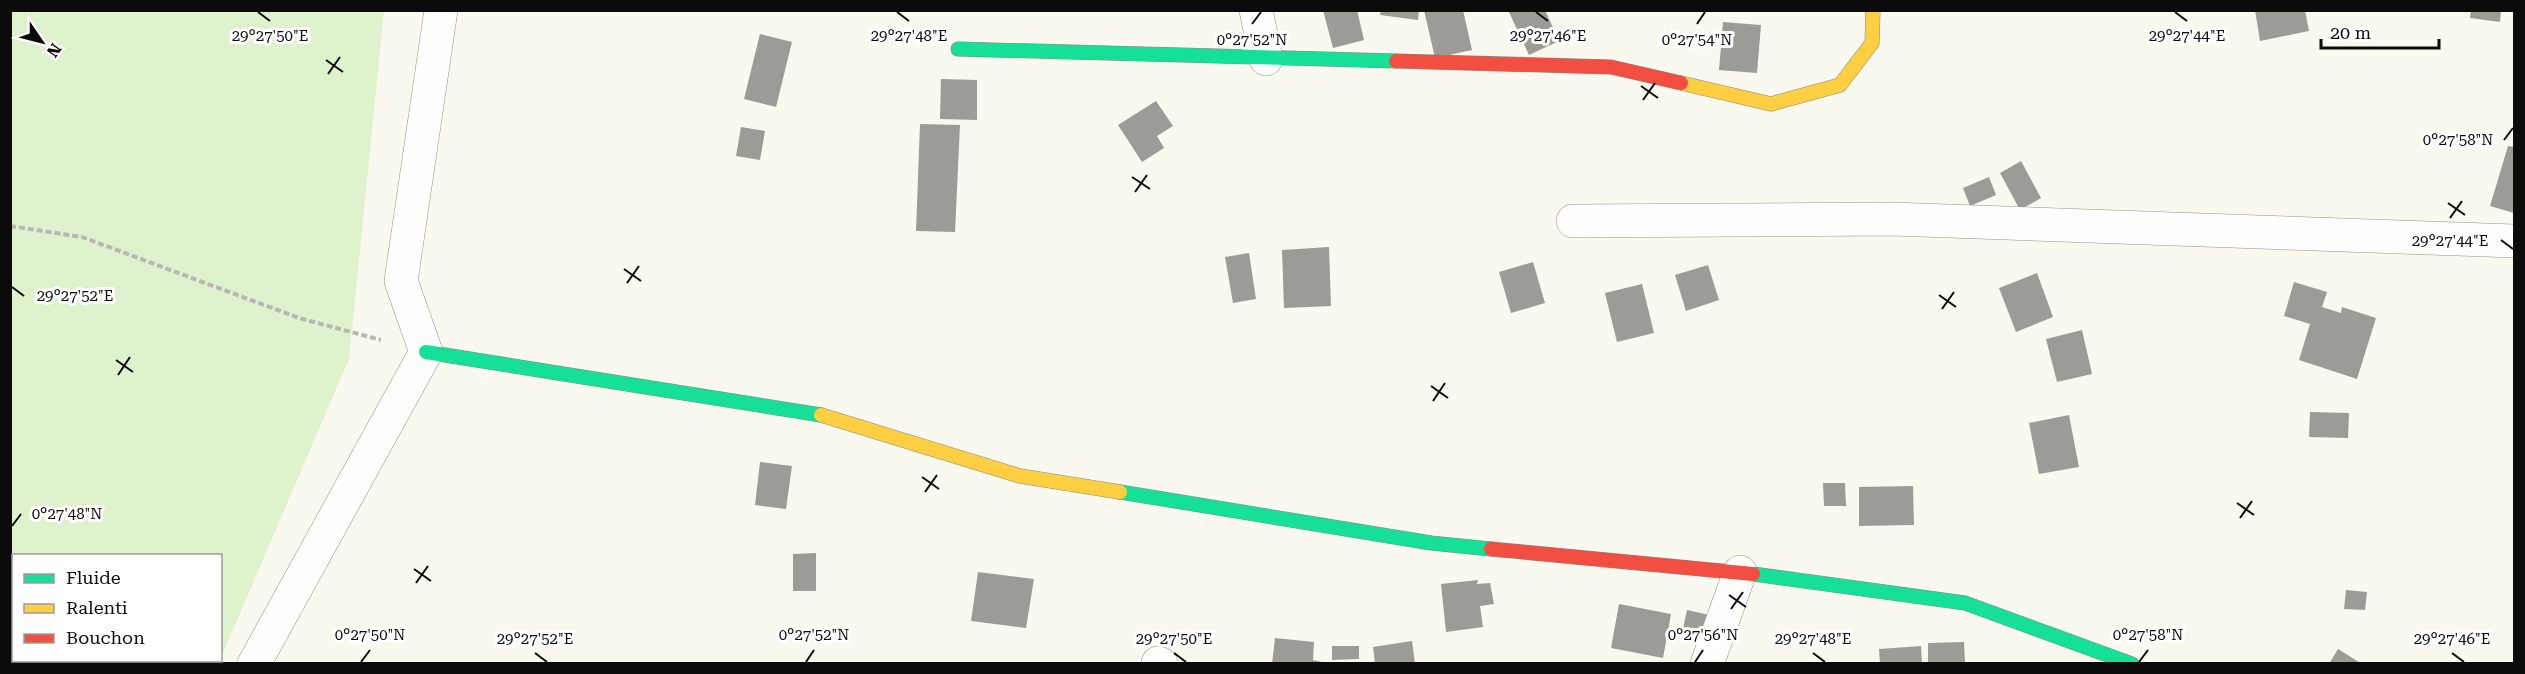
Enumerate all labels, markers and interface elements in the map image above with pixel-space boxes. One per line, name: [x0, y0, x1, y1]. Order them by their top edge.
north arrow: [12, 12, 72, 72]
scale bar: [2321, 12, 2440, 50]
text: 20 m: [2330, 22, 2371, 43]
text: 29°27'50"E: [232, 27, 308, 45]
text: 29°27'48"E: [871, 27, 947, 45]
text: 29°27'46"E: [1510, 27, 1586, 45]
text: 29°27'44"E: [2149, 27, 2225, 45]
text: 0°27'52"N: [1217, 31, 1287, 49]
text: 0°27'54"N: [1662, 31, 1732, 49]
text: N: [43, 40, 65, 61]
text: 0°27'58"N: [2423, 131, 2493, 149]
text: 29°27'44"E: [2412, 232, 2488, 250]
text: 29°27'52"E: [37, 287, 113, 305]
text: 0°27'48"N: [32, 505, 102, 523]
legend: [12, 554, 222, 662]
text: Fluide: [66, 567, 121, 588]
text: Ralenti: [66, 597, 128, 618]
text: 0°27'50"N: [335, 626, 405, 644]
text: 0°27'52"N: [779, 626, 849, 644]
text: 0°27'56"N: [1668, 626, 1738, 644]
text: 0°27'58"N: [2113, 626, 2183, 644]
text: Bouchon: [66, 627, 145, 648]
text: 29°27'52"E: [497, 630, 573, 648]
text: 29°27'50"E: [1136, 630, 1212, 648]
text: 29°27'48"E: [1775, 630, 1851, 648]
text: 29°27'46"E: [2414, 630, 2490, 648]

